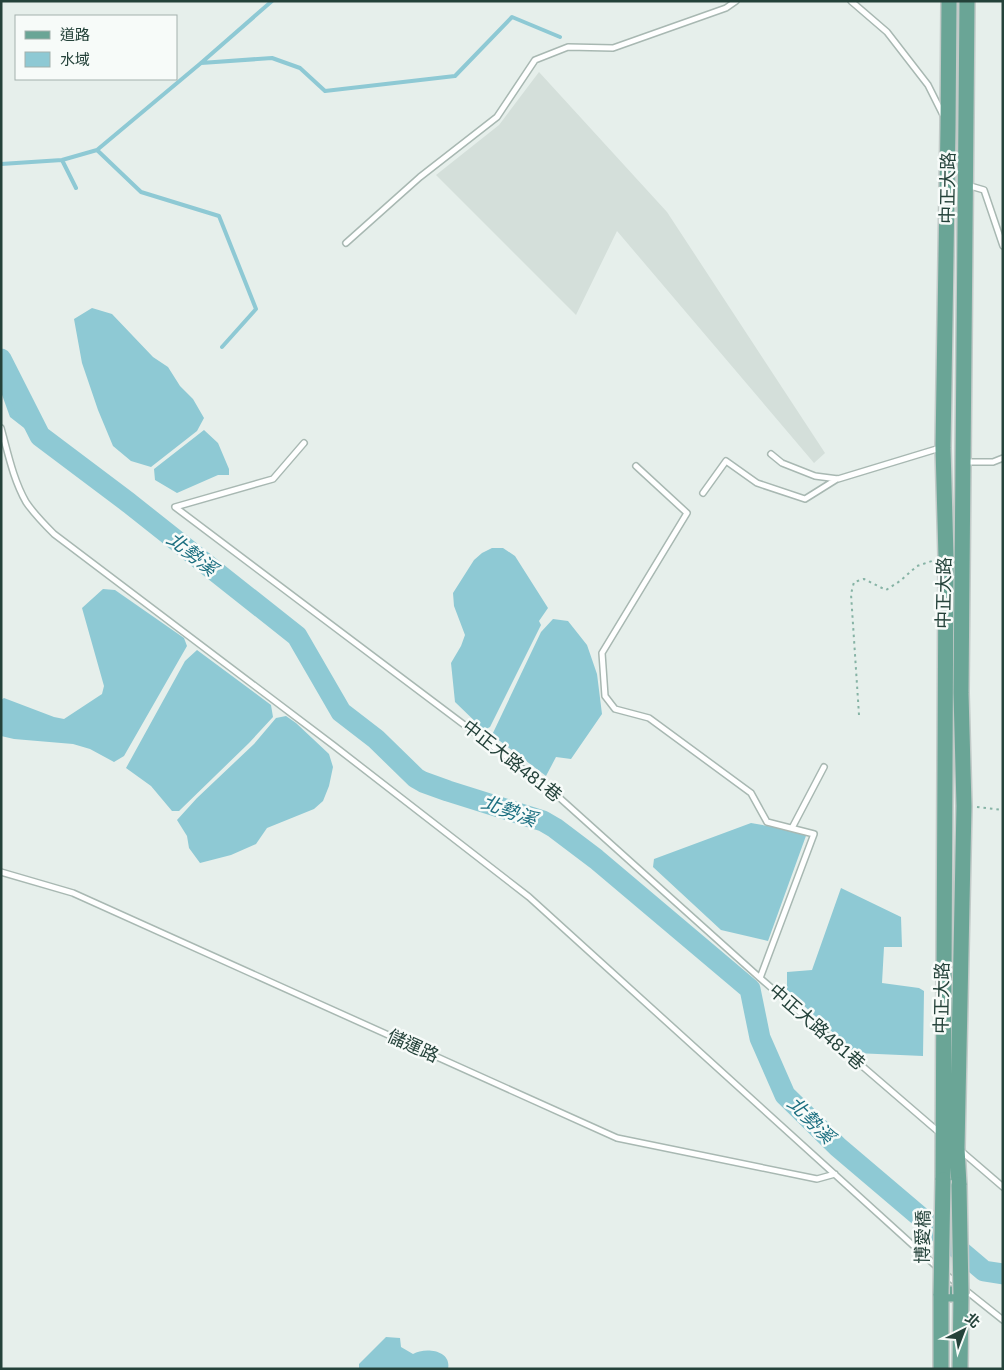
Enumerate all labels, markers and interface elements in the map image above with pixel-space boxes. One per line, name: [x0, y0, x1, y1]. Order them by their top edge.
legend: [15, 15, 178, 80]
text: 道路: [60, 26, 90, 43]
text: 水域: [60, 51, 90, 68]
street label: 中正大路: [937, 152, 959, 224]
water label: 北勢溪: [163, 528, 223, 582]
street label: 中正大路: [933, 557, 955, 629]
street label: 中正大路481巷: [459, 716, 565, 806]
water label: 北勢溪: [479, 791, 542, 832]
street label: 中正大路: [931, 962, 953, 1034]
street label: 中正大路481巷: [765, 980, 869, 1074]
street label: 儲運路: [384, 1026, 442, 1066]
water label: 北勢溪: [783, 1092, 841, 1150]
street label: 博愛橋: [913, 1210, 933, 1264]
north arrow: [939, 1305, 989, 1355]
text: 北: [962, 1310, 983, 1331]

